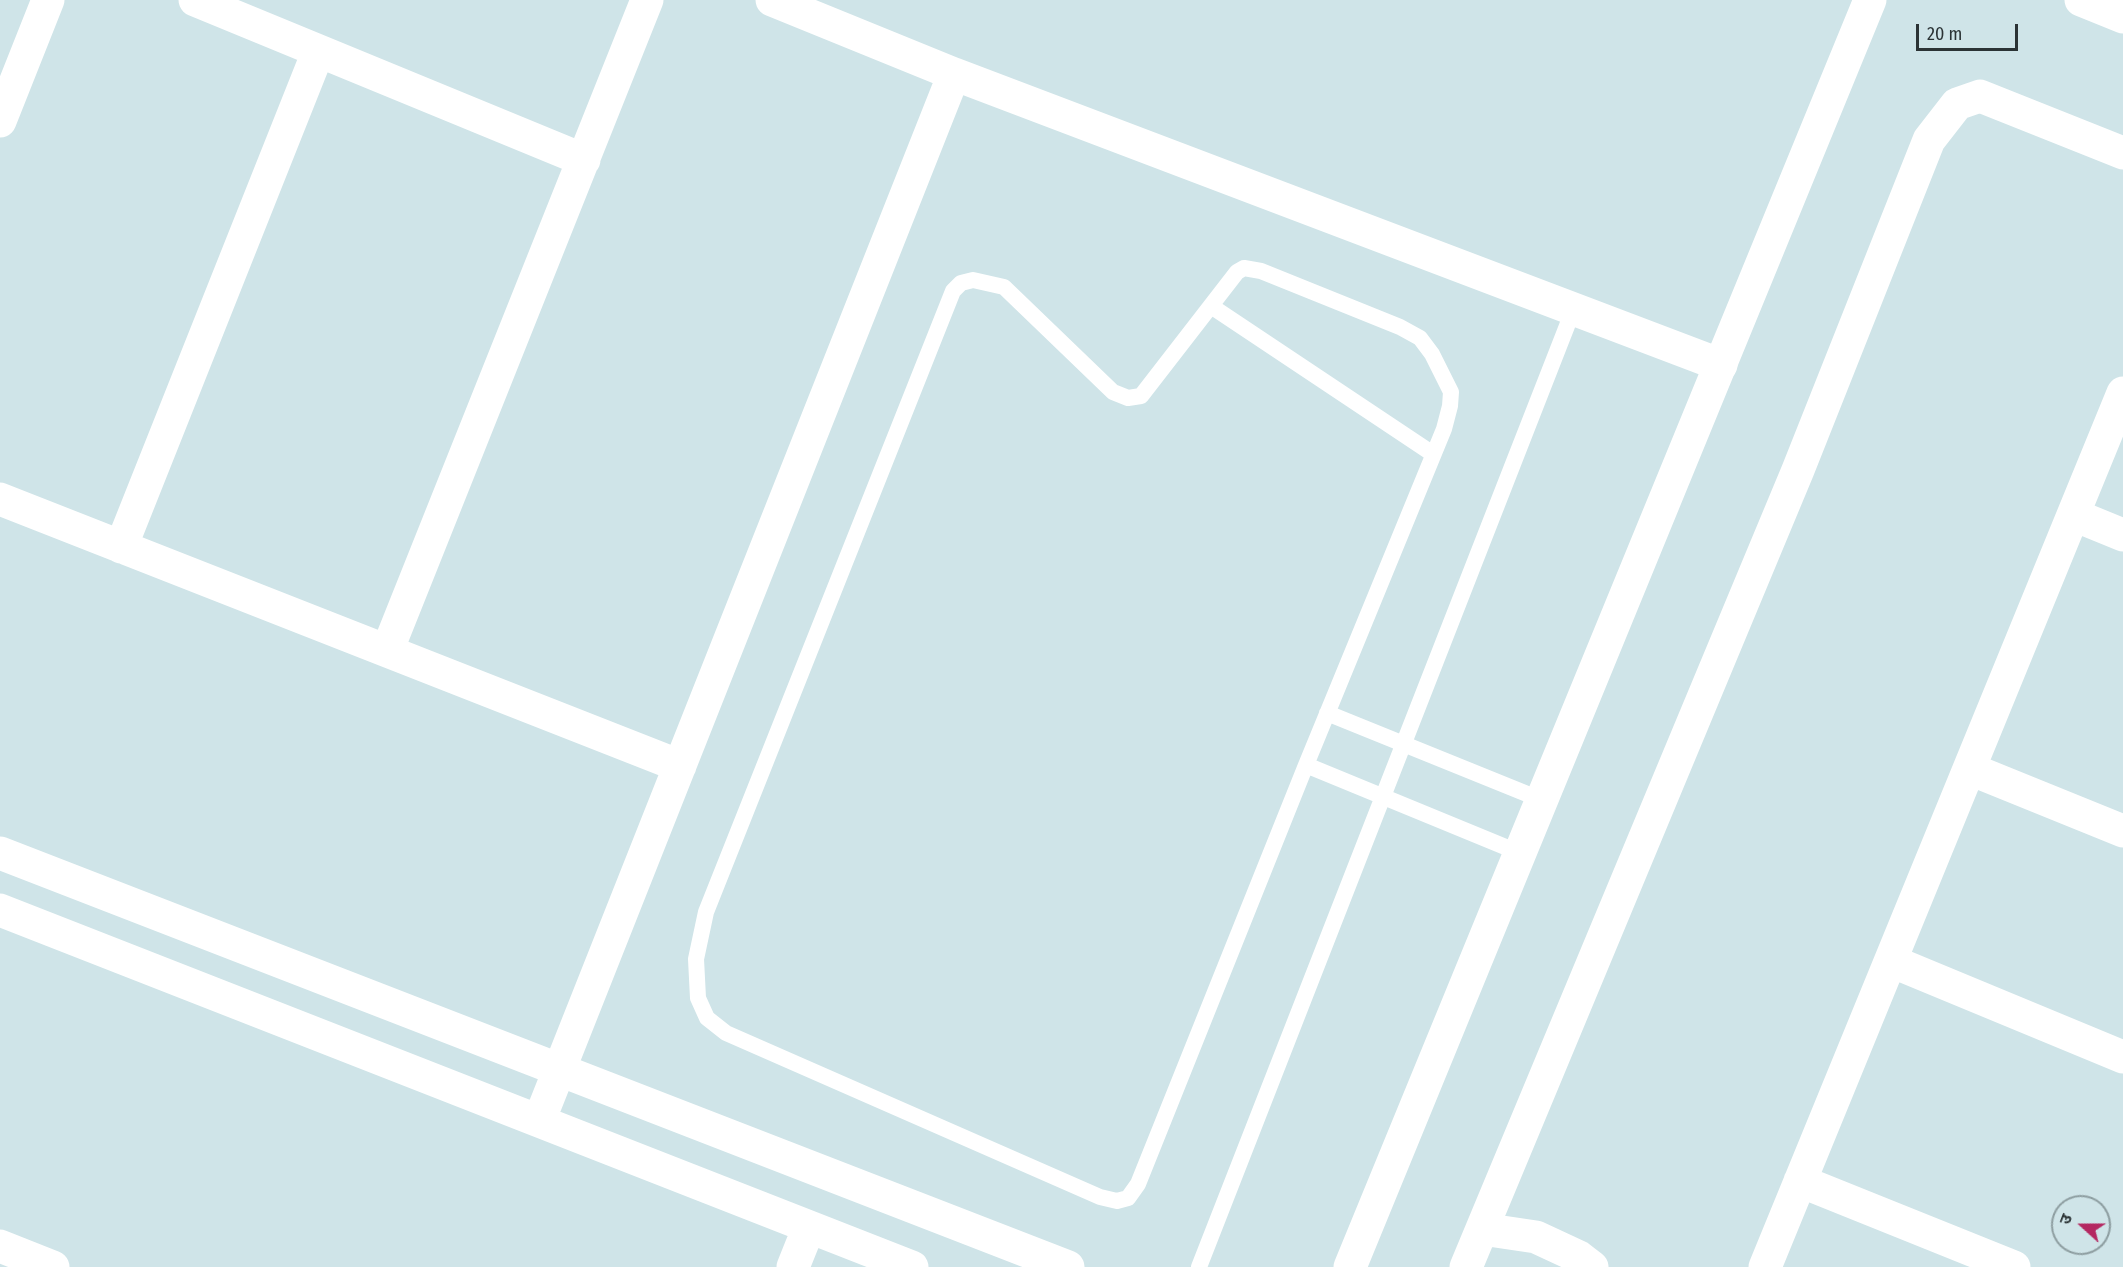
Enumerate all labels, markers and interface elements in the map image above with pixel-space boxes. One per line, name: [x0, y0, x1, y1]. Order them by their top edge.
scale bar: [1919, 12, 2021, 50]
text: 20 m: [1927, 23, 1962, 45]
north arrow: [2051, 1195, 2111, 1255]
text: उ: [2055, 1211, 2076, 1227]

